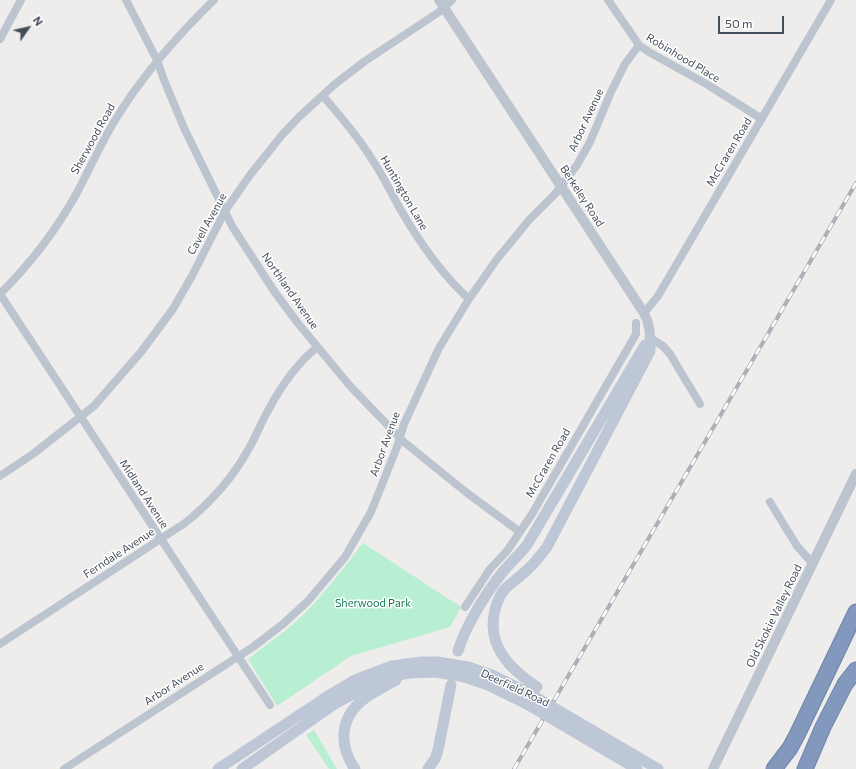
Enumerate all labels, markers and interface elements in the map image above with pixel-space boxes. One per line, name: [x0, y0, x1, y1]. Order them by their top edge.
north arrow: [8, 8, 48, 48]
scale bar: [720, 8, 786, 34]
text: N: [31, 14, 46, 28]
text: 50 m: [725, 16, 753, 30]
street label: Robinhood Place: [644, 31, 722, 85]
street label: Arbor Avenue: [566, 86, 606, 154]
street label: Sherwood Road: [68, 101, 118, 177]
street label: McCraren Road: [703, 115, 755, 189]
street label: Huntington Lane: [377, 153, 431, 233]
street label: Berkeley Road: [557, 163, 607, 229]
street label: Cavell Avenue: [185, 191, 229, 257]
street label: Northland Avenue: [259, 250, 321, 332]
street label: Arbor Avenue: [367, 410, 403, 478]
street label: McCraren Road: [523, 426, 573, 500]
street label: Midland Avenue: [117, 457, 171, 531]
street label: Ferndale Avenue: [81, 525, 157, 581]
street label: Old Skokie Valley Road: [743, 562, 805, 670]
park label: Sherwood Park: [335, 596, 411, 610]
street label: Arbor Avenue: [142, 660, 206, 708]
street label: Deerfield Road: [479, 666, 551, 710]

